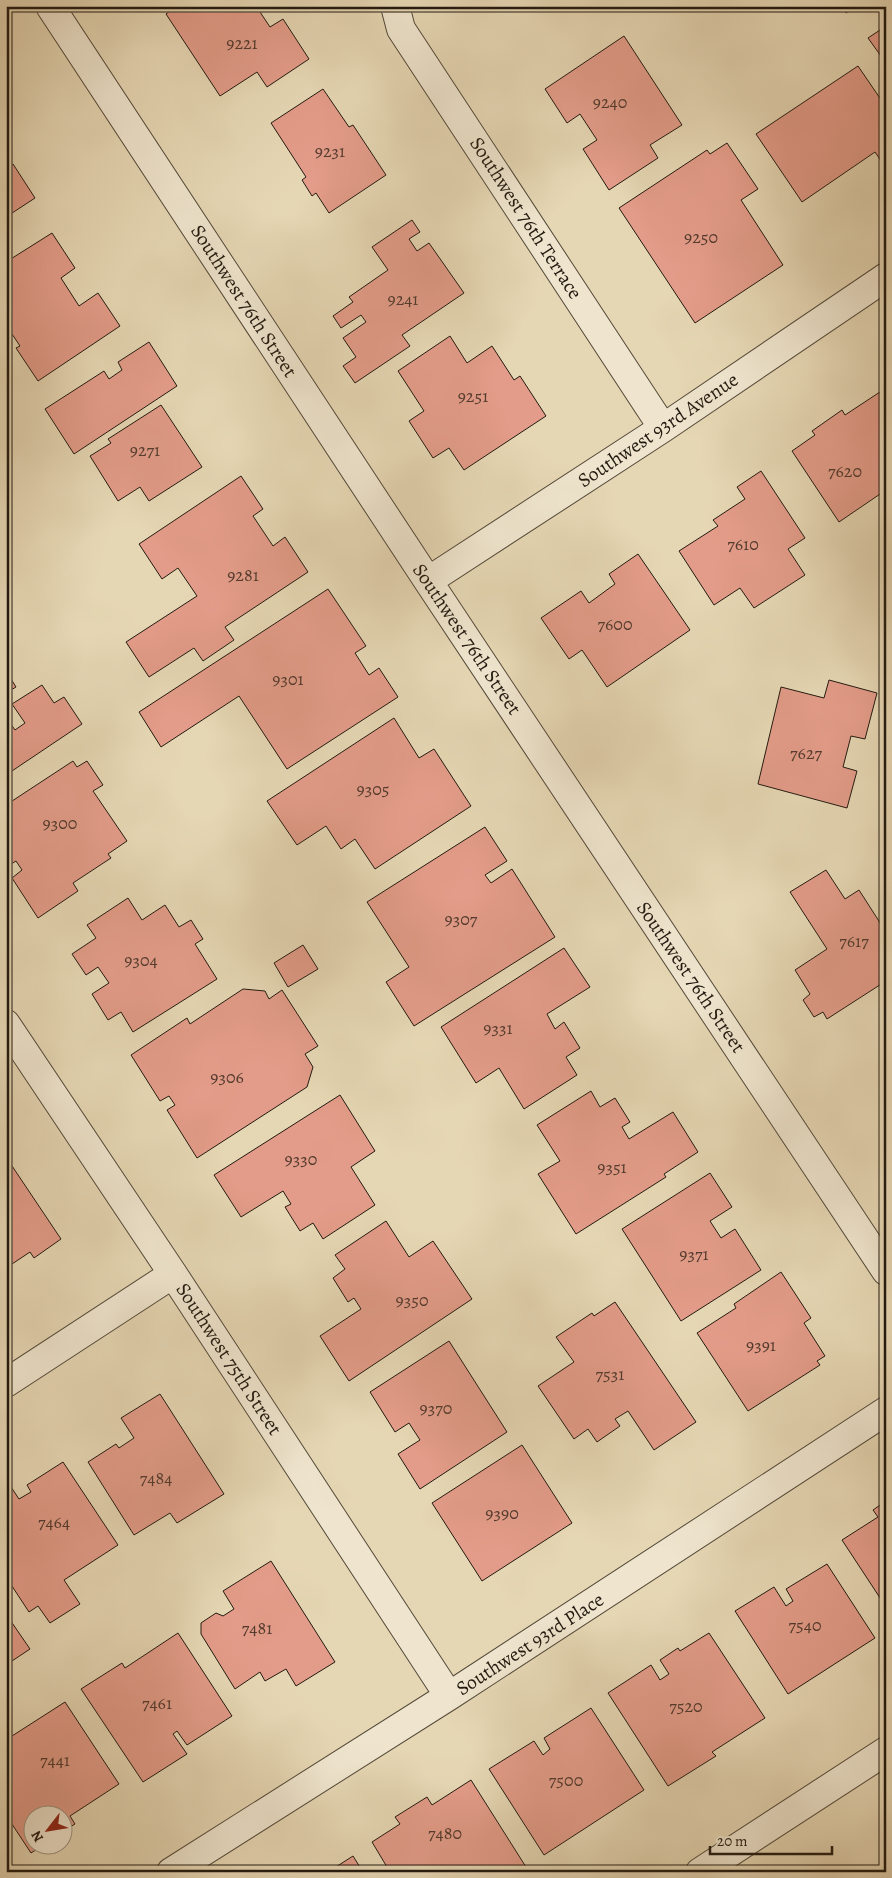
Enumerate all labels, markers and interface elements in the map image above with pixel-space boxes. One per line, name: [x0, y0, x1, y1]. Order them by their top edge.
house number: 9221: [226, 31, 258, 55]
house number: 9240: [593, 90, 627, 114]
street label: Southwest 76th Terrace: [463, 132, 589, 304]
house number: 9231: [315, 139, 345, 163]
street label: Southwest 76th Street: [184, 219, 304, 383]
house number: 9250: [684, 225, 718, 249]
house number: 9241: [387, 287, 419, 311]
street label: Southwest 93rd Avenue: [572, 366, 744, 494]
house number: 9251: [458, 384, 488, 408]
house number: 9271: [130, 438, 160, 462]
house number: 7620: [828, 459, 862, 483]
house number: 7610: [727, 532, 759, 556]
street label: Southwest 76th Street: [406, 558, 528, 720]
house number: 9281: [227, 563, 259, 587]
house number: 7600: [597, 612, 633, 636]
house number: 9301: [272, 667, 304, 691]
house number: 7627: [790, 741, 822, 765]
house number: 9305: [356, 777, 390, 801]
house number: 9300: [43, 811, 77, 835]
street label: Southwest 76th Street: [630, 896, 752, 1058]
house number: 9307: [445, 907, 478, 931]
house number: 7617: [839, 929, 869, 953]
house number: 9304: [124, 948, 158, 972]
house number: 9331: [483, 1016, 513, 1040]
house number: 9306: [210, 1065, 244, 1089]
house number: 9330: [285, 1147, 317, 1171]
house number: 9351: [597, 1155, 627, 1179]
house number: 9371: [679, 1242, 709, 1266]
street label: Southwest 75th Street: [170, 1278, 289, 1441]
house number: 9350: [395, 1288, 429, 1312]
house number: 9391: [746, 1333, 776, 1357]
house number: 7531: [596, 1362, 624, 1386]
house number: 9370: [420, 1396, 452, 1420]
house number: 7484: [140, 1466, 172, 1490]
house number: 9390: [485, 1501, 519, 1525]
house number: 7464: [38, 1510, 70, 1534]
street label: Southwest 93rd Place: [451, 1586, 609, 1702]
house number: 7540: [788, 1613, 822, 1637]
house number: 7481: [242, 1616, 272, 1640]
house number: 7461: [142, 1691, 172, 1715]
house number: 7520: [669, 1694, 703, 1718]
house number: 7441: [40, 1748, 70, 1772]
house number: 7500: [549, 1768, 583, 1792]
north arrow: [22, 1806, 72, 1856]
house number: 7480: [428, 1821, 462, 1845]
scale bar: [710, 1823, 832, 1855]
text: N: [27, 1827, 48, 1846]
text: 20 m: [717, 1831, 748, 1851]

